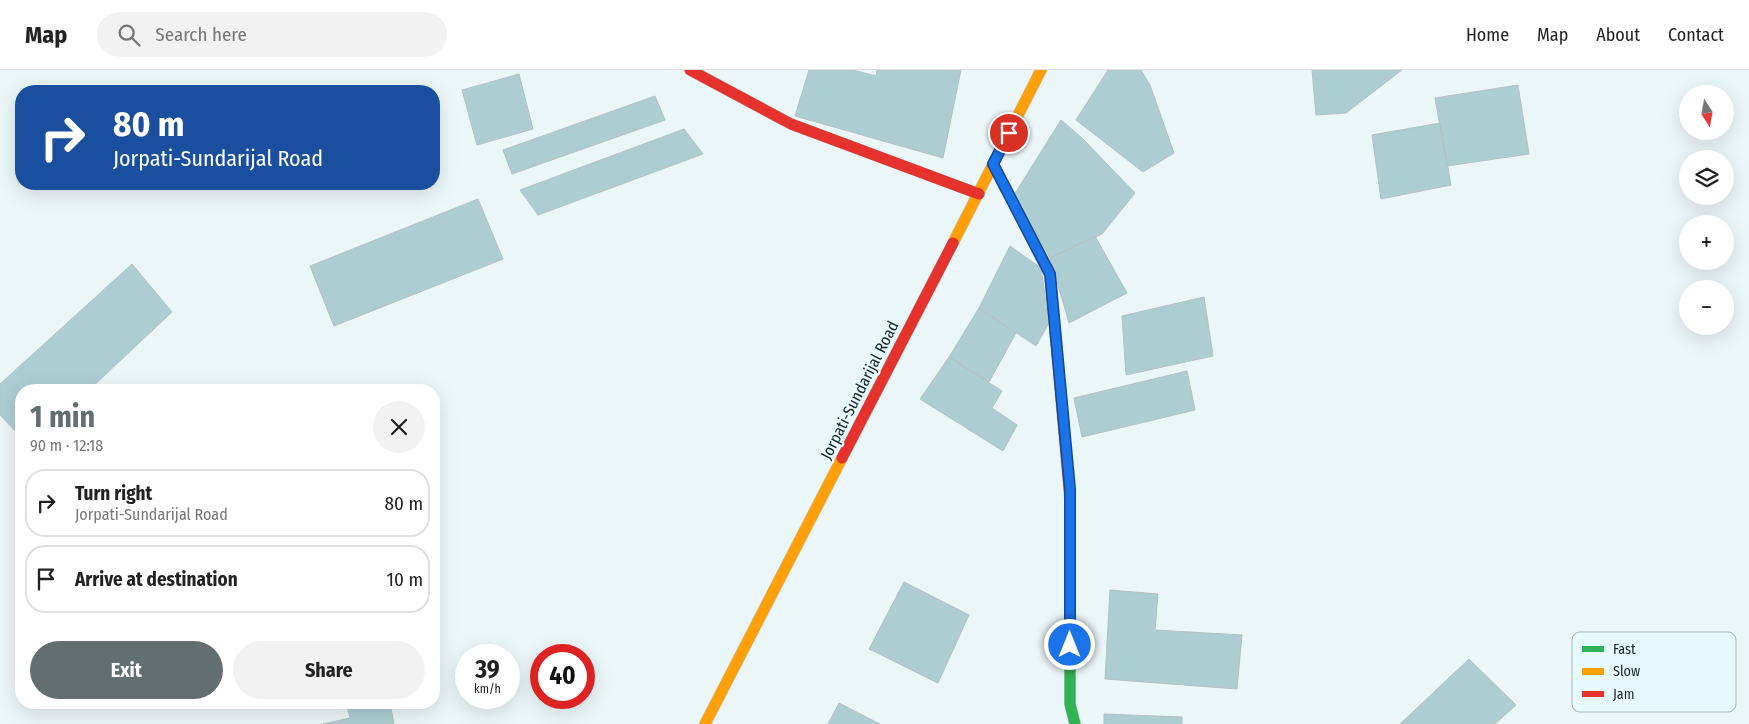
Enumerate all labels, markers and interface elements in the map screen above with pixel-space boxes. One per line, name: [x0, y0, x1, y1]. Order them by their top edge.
search box: [97, 12, 447, 57]
text: Map: [25, 21, 67, 49]
icon: search: [115, 21, 143, 49]
text: Search here: [155, 23, 247, 46]
text: Home: [1466, 24, 1509, 46]
text: Map: [1537, 24, 1568, 46]
text: About: [1596, 24, 1640, 46]
text: Contact: [1668, 24, 1724, 46]
north arrow: [1679, 85, 1734, 140]
map controls: [1679, 85, 1734, 335]
text: 80 m: [113, 103, 185, 145]
icon: right: [30, 105, 95, 170]
pin: [988, 112, 1030, 154]
icon: arrive: [995, 119, 1023, 147]
text: Jorpati-Sundarijal Road: [113, 145, 323, 172]
button: layers: [1679, 150, 1734, 205]
button: +: [1679, 215, 1734, 270]
button: −: [1679, 280, 1734, 335]
street label: Jorpati-Sundarijal Road: [816, 318, 903, 463]
text: 1 min: [30, 399, 95, 435]
button: close: [373, 401, 425, 453]
text: 90 m · 12:18: [30, 436, 103, 455]
text: Turn right: [75, 482, 152, 505]
icon: right: [32, 489, 60, 517]
text: 80 m: [385, 492, 423, 515]
text: Jorpati-Sundarijal Road: [75, 505, 228, 524]
icon: arrive: [32, 565, 60, 593]
text: Arrive at destination: [75, 568, 238, 591]
text: 10 m: [387, 568, 423, 591]
position arrow: [1043, 618, 1095, 670]
legend: [1572, 632, 1736, 712]
button: Exit: [30, 641, 223, 699]
button: Share: [233, 641, 425, 699]
text: Fast: [1613, 641, 1636, 658]
speed limit sign: 40: [530, 644, 595, 709]
text: 39: [475, 655, 500, 685]
text: Slow: [1613, 663, 1640, 680]
text: km/h: [474, 682, 501, 696]
text: Jam: [1613, 686, 1634, 703]

